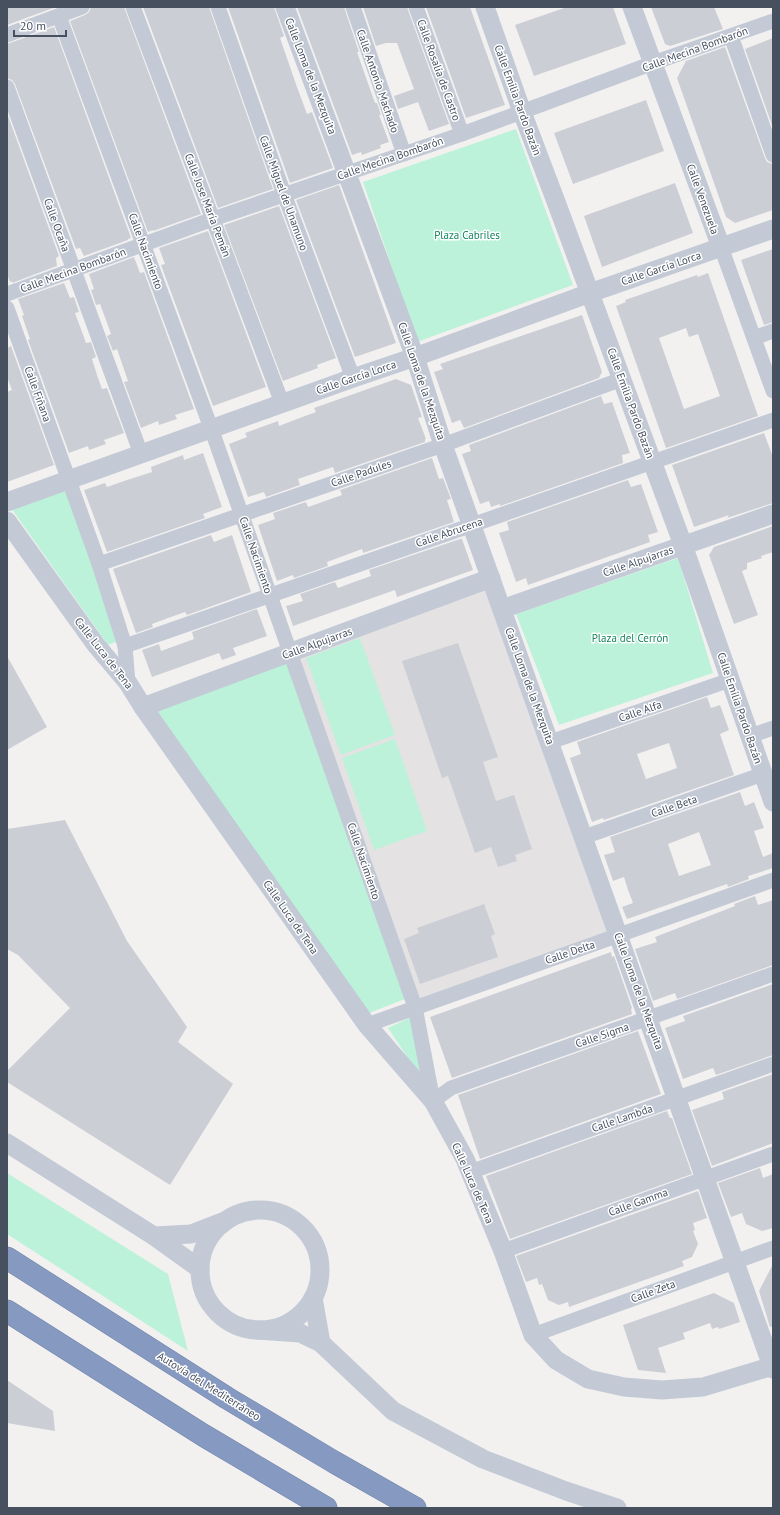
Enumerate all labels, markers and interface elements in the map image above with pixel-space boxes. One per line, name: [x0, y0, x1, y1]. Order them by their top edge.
scale bar: [14, 12, 66, 38]
street label: Calle Loma de la Mezquita: [282, 16, 340, 136]
street label: Calle Rosalía de Castro: [414, 17, 464, 123]
text: 20 m: [20, 18, 46, 33]
street label: Calle Mecina Bombarón: [640, 23, 750, 75]
street label: Calle Antonio Machado: [354, 28, 402, 135]
street label: Calle Emilia Pardo Bazán: [491, 43, 545, 157]
street label: Calle Miguel de Unamuno: [257, 133, 311, 253]
street label: Calle Mecina Bombarón: [335, 133, 445, 183]
street label: Calle Jose María Pemán: [182, 151, 234, 259]
street label: Calle Venezuela: [684, 162, 722, 236]
street label: Calle Ocaña: [41, 196, 73, 254]
street label: Calle Nacimiento: [126, 211, 166, 291]
park label: Plaza Cabriles: [434, 228, 500, 242]
street label: Calle Mecina Bombarón: [18, 244, 128, 296]
street label: Calle García Lorca: [619, 248, 703, 288]
street label: Calle Loma de la Mezquita: [395, 320, 449, 442]
street label: Calle Emilia Pardo Bazán: [604, 346, 658, 460]
street label: Calle García Lorca: [314, 357, 398, 397]
street label: Calle Fiñana: [21, 364, 55, 424]
street label: Calle Padules: [329, 456, 393, 490]
street label: Calle Abrucena: [414, 514, 484, 550]
street label: Calle Nacimiento: [236, 515, 276, 595]
street label: Calle Alpujarras: [601, 542, 675, 580]
street label: Calle Luca de Tena: [72, 614, 136, 692]
street label: Calle Alpujarras: [280, 624, 354, 662]
street label: Calle Loma de la Mezquita: [502, 625, 558, 747]
park label: Plaza del Cerrón: [592, 631, 668, 645]
street label: Calle Emilia Pardo Bazán: [714, 650, 766, 766]
street label: Calle Alfa: [617, 697, 663, 725]
street label: Calle Beta: [649, 792, 699, 820]
street label: Calle Nacimiento: [344, 821, 384, 901]
street label: Calle Luca de Tena: [260, 877, 322, 957]
street label: Calle Loma de la Mezquita: [611, 930, 667, 1052]
street label: Calle Delta: [543, 937, 597, 967]
street label: Calle Sigma: [573, 1019, 631, 1051]
street label: Calle Lambda: [590, 1101, 654, 1135]
street label: Calle Luca de Tena: [449, 1140, 497, 1226]
street label: Calle Gamma: [606, 1185, 670, 1219]
street label: Calle Zeta: [629, 1276, 677, 1306]
street label: Autovía del Mediterráneo: [155, 1349, 263, 1423]

